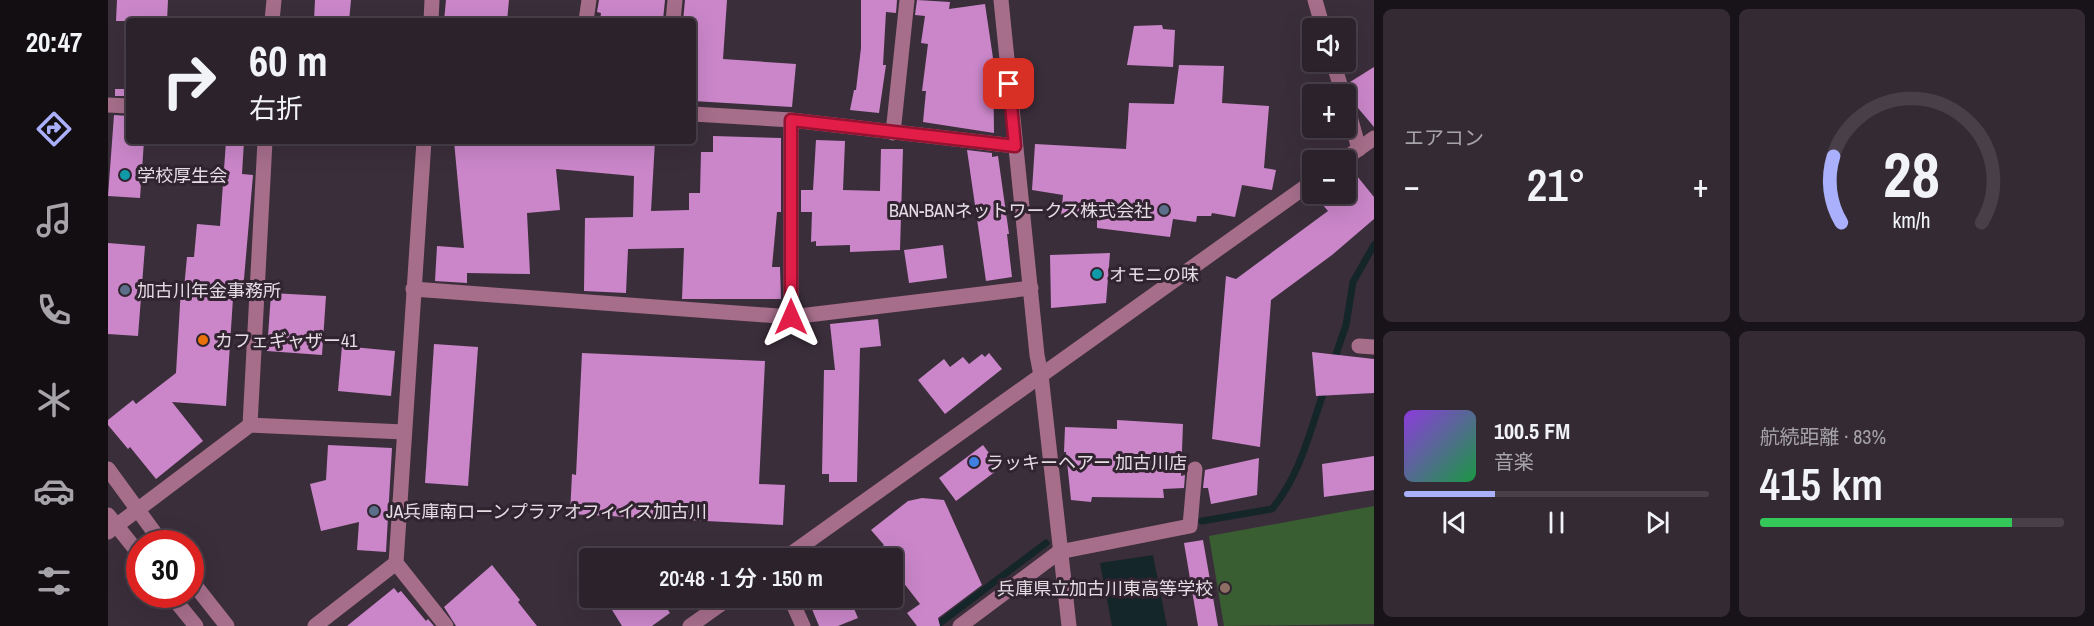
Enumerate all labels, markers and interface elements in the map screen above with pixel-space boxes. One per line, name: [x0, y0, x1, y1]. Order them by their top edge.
map controls: [1302, 18, 1356, 204]
button: sound: [1302, 18, 1356, 72]
text: 20:47: [26, 24, 82, 60]
text: 60 m: [249, 33, 328, 89]
icon: right: [150, 42, 228, 120]
pin: [983, 58, 1034, 109]
icon: arrive: [992, 67, 1025, 100]
button: +: [1302, 84, 1356, 138]
text: 右折: [249, 90, 303, 126]
icon: directions: [33, 108, 75, 150]
text: エアコン: [1404, 124, 1484, 151]
text: 28: [1883, 132, 1940, 216]
button: −: [1302, 150, 1356, 204]
text: 21°: [1527, 154, 1586, 215]
place label: 学校厚生会: [137, 163, 227, 188]
text: −: [1404, 163, 1420, 207]
text: +: [1693, 163, 1708, 207]
marker: 学校厚生会: [118, 168, 132, 182]
place label: BAN-BANネットワークス株式会社: [889, 198, 1152, 223]
icon: music: [33, 199, 75, 241]
marker: BAN-BANネットワークス株式会社: [1157, 203, 1171, 217]
text: km/h: [1893, 206, 1931, 235]
place label: オモニの味: [1109, 262, 1199, 287]
marker: オモニの味: [1090, 267, 1104, 281]
place label: 加古川年金事務所: [137, 278, 281, 303]
marker: 加古川年金事務所: [118, 283, 132, 297]
position arrow: [759, 285, 823, 349]
icon: phone: [33, 289, 75, 331]
place label: カフェギャザー41: [215, 328, 358, 353]
marker: カフェギャザー41: [196, 333, 210, 347]
icon: climate: [33, 379, 75, 421]
text: 100.5 FM: [1494, 416, 1570, 446]
text: 航続距離 · 83%: [1760, 423, 1886, 450]
text: 音楽: [1494, 448, 1534, 475]
place label: ラッキーヘアー 加古川店: [986, 450, 1187, 475]
text: 415 km: [1760, 453, 1883, 514]
marker: ラッキーヘアー 加古川店: [967, 455, 981, 469]
icon: car: [33, 470, 75, 512]
place label: JA兵庫南ローンプラアオフィイス加古川: [386, 499, 707, 524]
marker: JA兵庫南ローンプラアオフィイス加古川: [367, 504, 381, 518]
icon: previous: [1438, 506, 1471, 539]
icon: pause: [1540, 506, 1573, 539]
icon: next: [1641, 506, 1674, 539]
speed limit sign: 30: [126, 530, 204, 608]
icon: filters: [33, 560, 75, 602]
text: 20:48 · 1 分 · 150 m: [659, 563, 823, 593]
place label: 兵庫県立加古川東高等学校: [997, 576, 1213, 601]
marker: 兵庫県立加古川東高等学校: [1218, 581, 1232, 595]

